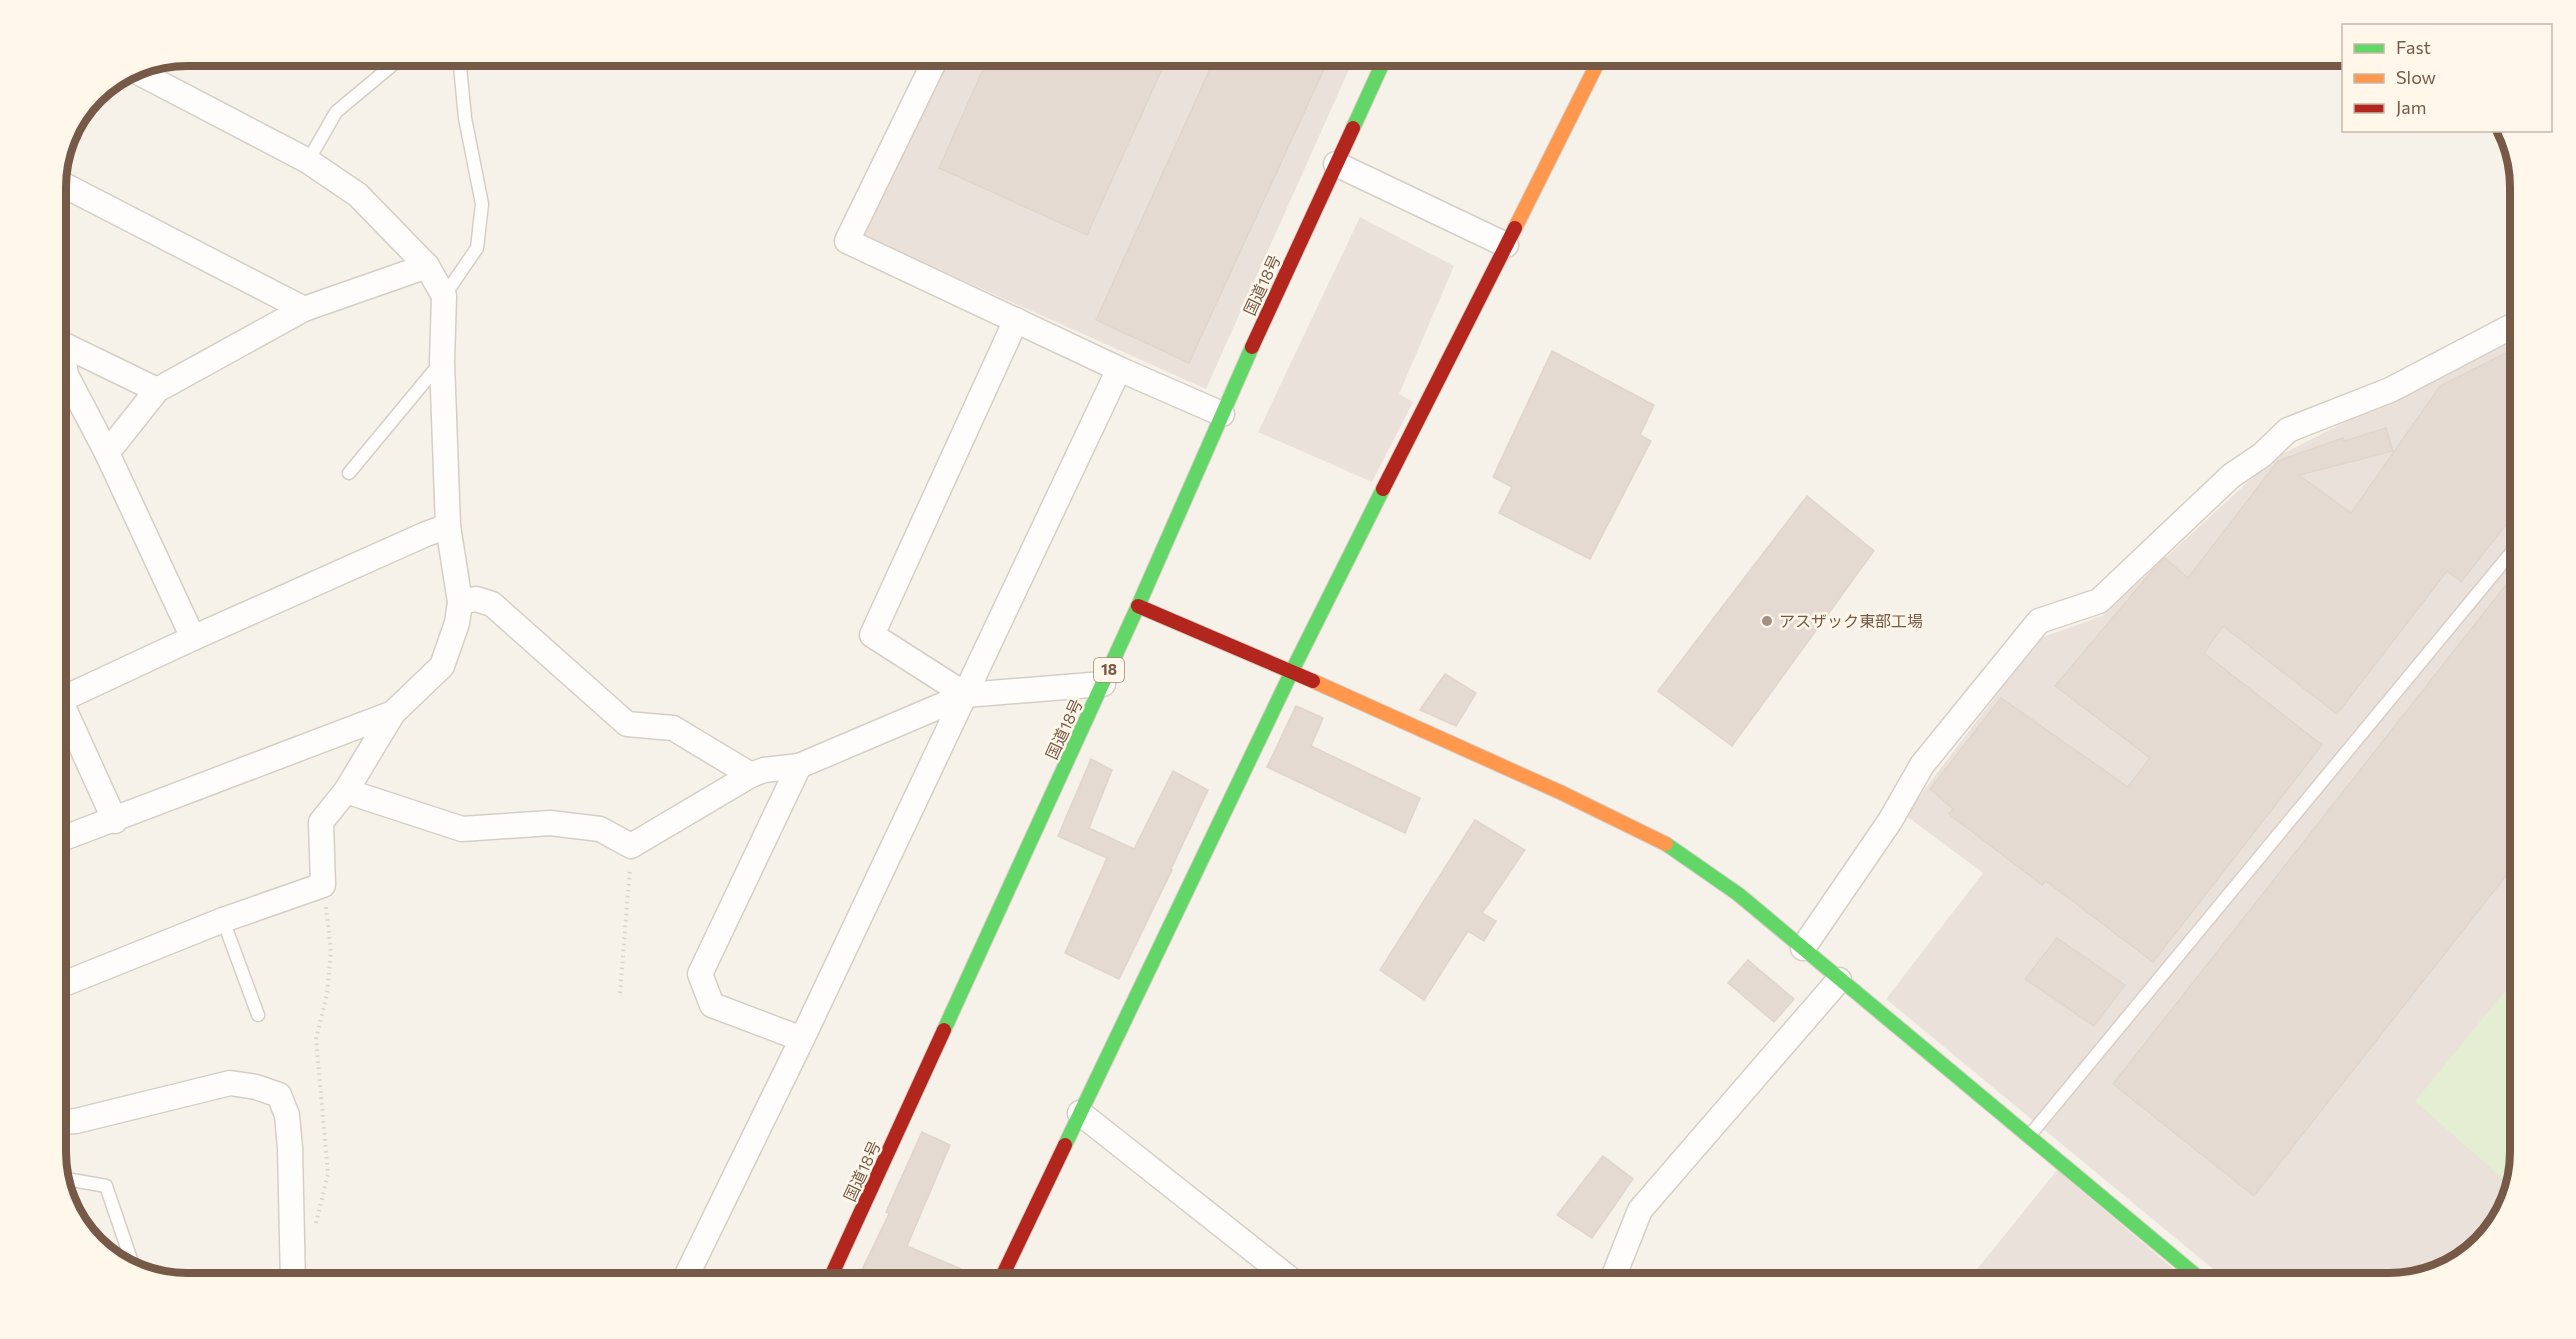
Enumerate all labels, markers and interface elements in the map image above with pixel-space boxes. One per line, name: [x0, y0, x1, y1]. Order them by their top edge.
legend: [2342, 24, 2552, 132]
text: Fast: [2396, 36, 2431, 58]
text: Slow: [2396, 66, 2436, 88]
text: Jam: [2396, 96, 2426, 118]
street label: 国道18号: [1239, 252, 1284, 318]
place label: アスザック東部工場: [1779, 611, 1923, 630]
marker: アスザック東部工場: [1760, 614, 1774, 628]
road number: 18: [1094, 658, 1124, 682]
street label: 国道18号: [1041, 696, 1086, 762]
street label: 国道18号: [839, 1138, 884, 1204]

